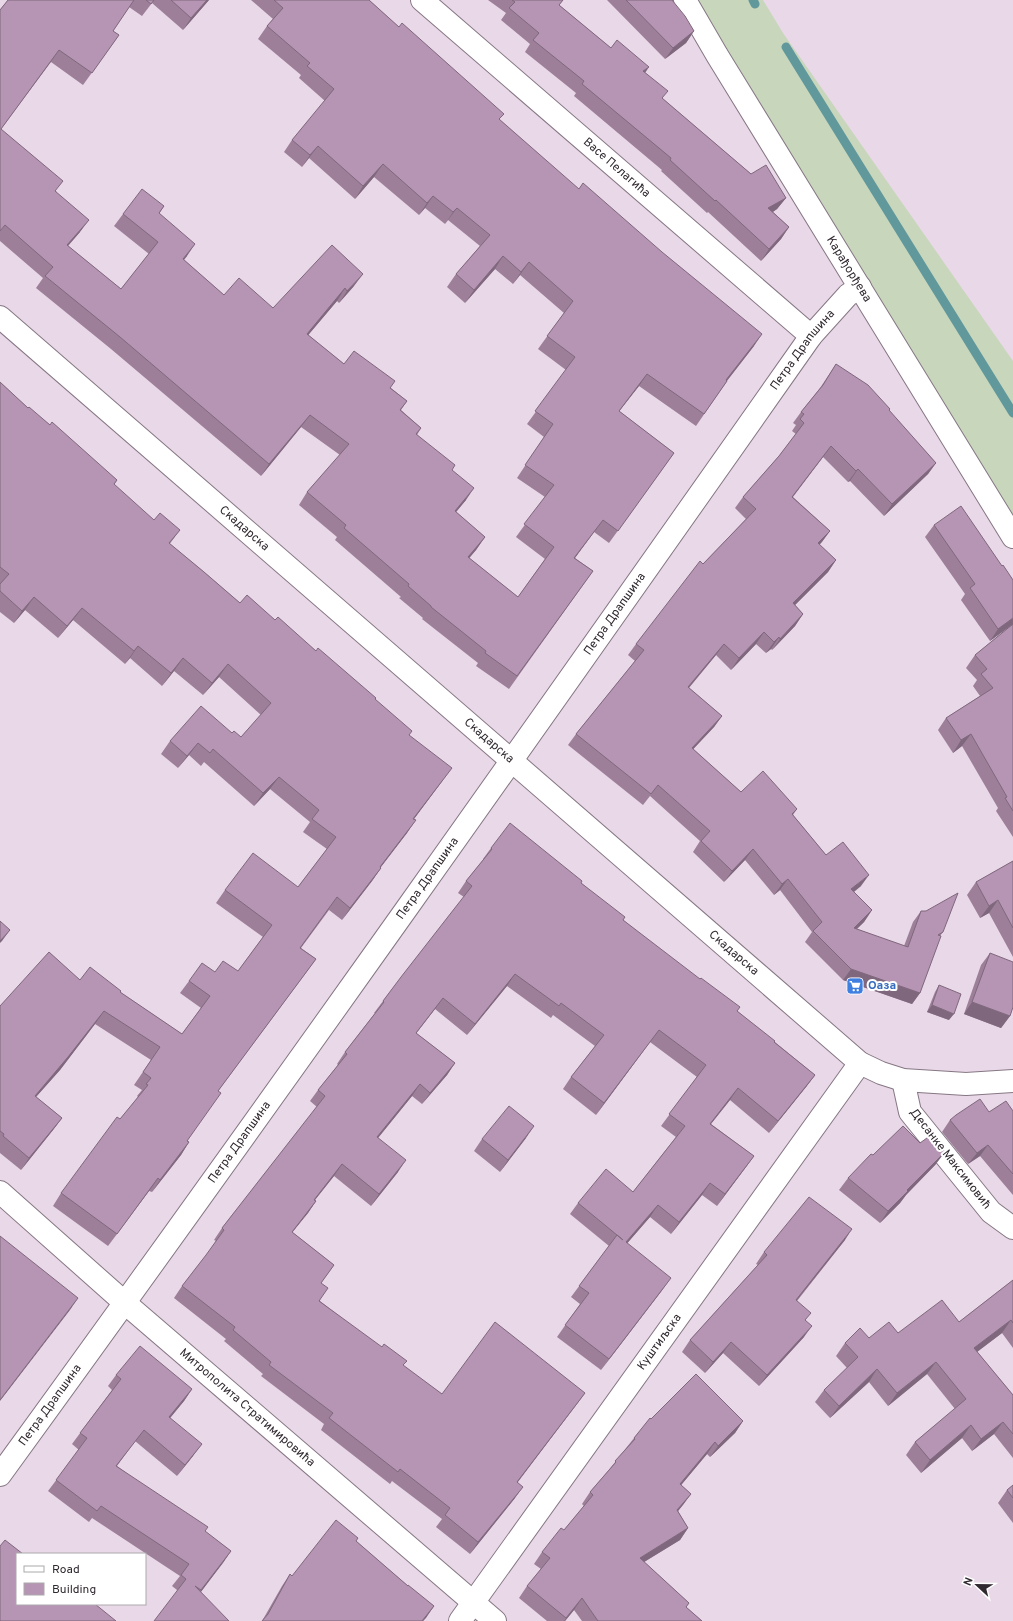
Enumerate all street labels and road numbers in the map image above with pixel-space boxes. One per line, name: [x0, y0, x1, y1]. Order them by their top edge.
street label: Васе Пелагића: [580, 135, 653, 201]
street label: Карађорђева: [822, 233, 875, 305]
street label: Петра Драпшина: [767, 307, 839, 394]
street label: Скадарска: [215, 502, 272, 555]
street label: Петра Драпшина: [580, 570, 650, 659]
street label: Скадарска: [460, 715, 517, 767]
street label: Петра Драпшина: [393, 834, 463, 923]
street label: Скадарска: [705, 927, 762, 979]
street label: Петра Драпшина: [205, 1098, 275, 1187]
street label: Десанке Максимовић: [906, 1105, 994, 1213]
street label: Куштиљска: [634, 1311, 686, 1374]
street label: Митрополита Стратимировића: [176, 1345, 318, 1471]
street label: Петра Драпшина: [15, 1361, 86, 1450]

